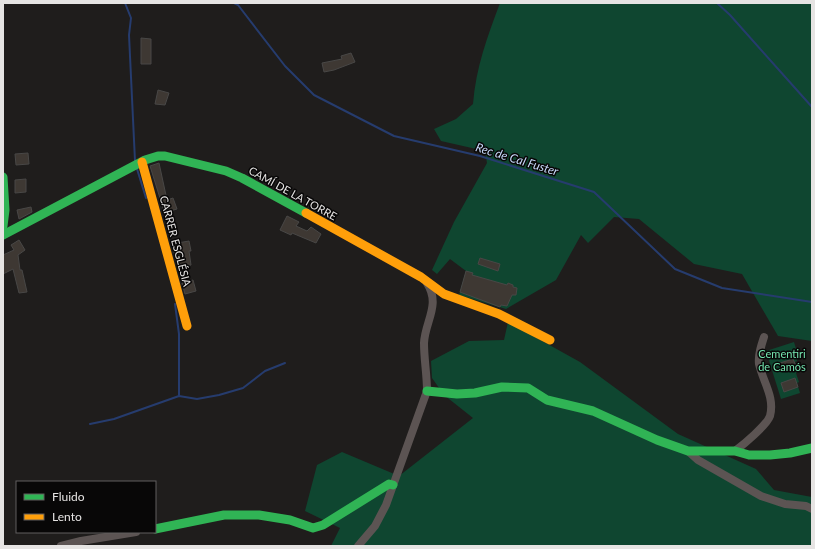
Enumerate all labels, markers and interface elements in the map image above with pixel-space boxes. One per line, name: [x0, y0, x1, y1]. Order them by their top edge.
water label: Rec de Cal Fuster: [474, 139, 561, 179]
street label: CAMÍ DE LA TORRE: [247, 163, 339, 223]
street label: CARRER ESGLÉSIA: [158, 194, 195, 288]
park label: Cementiri de Camós: [758, 347, 806, 373]
legend: [16, 481, 156, 533]
text: Fluido: [52, 489, 85, 504]
text: Lento: [52, 509, 82, 524]

